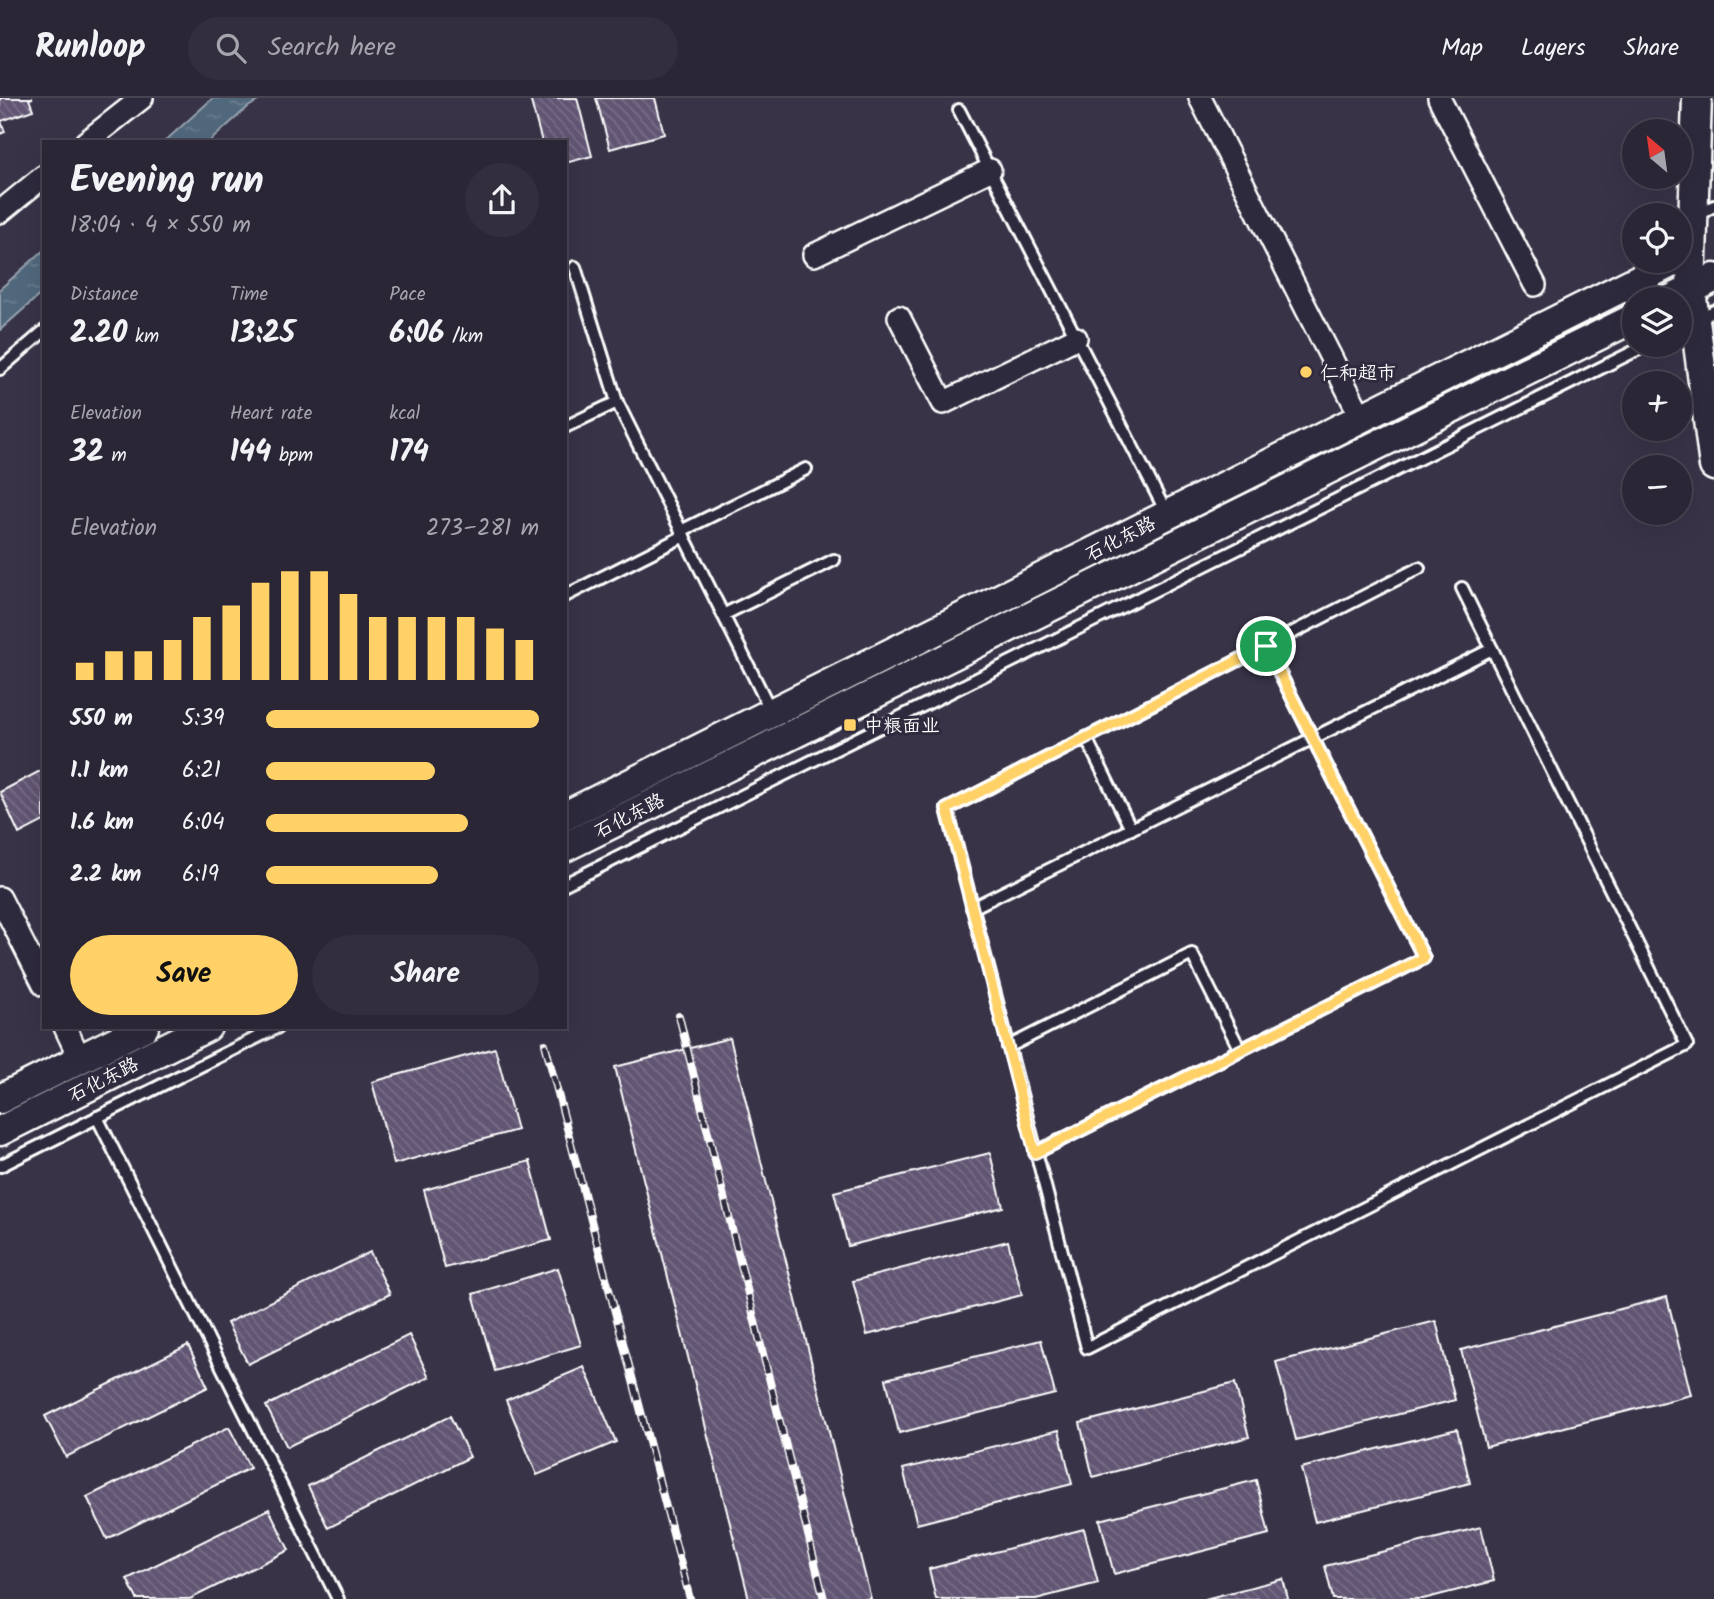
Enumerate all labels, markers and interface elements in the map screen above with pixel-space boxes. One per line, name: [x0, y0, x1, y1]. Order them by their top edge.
search box: [188, 17, 678, 80]
text: Runloop: [35, 22, 146, 75]
text: Search here: [268, 27, 396, 69]
icon: search: [212, 29, 250, 67]
text: Map: [1441, 29, 1483, 68]
text: Layers: [1521, 29, 1585, 68]
text: Share: [1623, 29, 1679, 68]
north arrow: [1622, 119, 1692, 189]
map controls: [1622, 119, 1692, 525]
text: Evening run: [70, 152, 264, 212]
button: share: [465, 163, 539, 237]
button: locate: [1622, 203, 1692, 273]
text: 18:04 · 4 × 550 m: [70, 208, 251, 244]
text: Distance: [70, 280, 138, 310]
text: Time: [230, 280, 268, 310]
text: Pace: [389, 280, 426, 310]
button: layers: [1622, 287, 1692, 357]
text: 2.20: [70, 310, 127, 358]
text: 13:25: [230, 310, 295, 358]
text: 6:06: [389, 310, 445, 358]
text: km: [127, 322, 159, 352]
text: /km: [445, 322, 483, 352]
place label: 仁和超市: [1320, 359, 1396, 389]
marker: 仁和超市: [1298, 364, 1314, 380]
button: +: [1622, 371, 1692, 441]
text: Elevation: [70, 399, 142, 429]
text: Heart rate: [230, 399, 312, 429]
text: kcal: [389, 399, 420, 429]
text: 32: [70, 429, 104, 477]
text: 144: [230, 429, 271, 477]
text: 174: [389, 429, 429, 477]
text: m: [104, 441, 127, 471]
text: bpm: [271, 441, 313, 471]
button: −: [1622, 455, 1692, 525]
street label: 石化东路: [1080, 509, 1162, 570]
text: Elevation: [70, 511, 157, 547]
text: 273–281 m: [426, 511, 539, 547]
pin: [1236, 616, 1296, 676]
icon: arrive: [1247, 627, 1285, 665]
text: 550 m: [70, 701, 133, 737]
text: 5:39: [182, 701, 224, 737]
place label: 中粮面业: [864, 712, 940, 742]
marker: 中粮面业: [842, 717, 858, 733]
text: 1.1 km: [70, 753, 128, 789]
text: 6:21: [182, 753, 221, 789]
street label: 石化东路: [589, 786, 671, 847]
text: 1.6 km: [70, 805, 134, 841]
text: 6:04: [182, 805, 225, 841]
text: 2.2 km: [70, 857, 141, 893]
text: 6:19: [182, 857, 219, 893]
button: Save: [70, 935, 298, 1015]
button: Share: [312, 935, 539, 1015]
street label: 石化东路: [63, 1050, 145, 1111]

